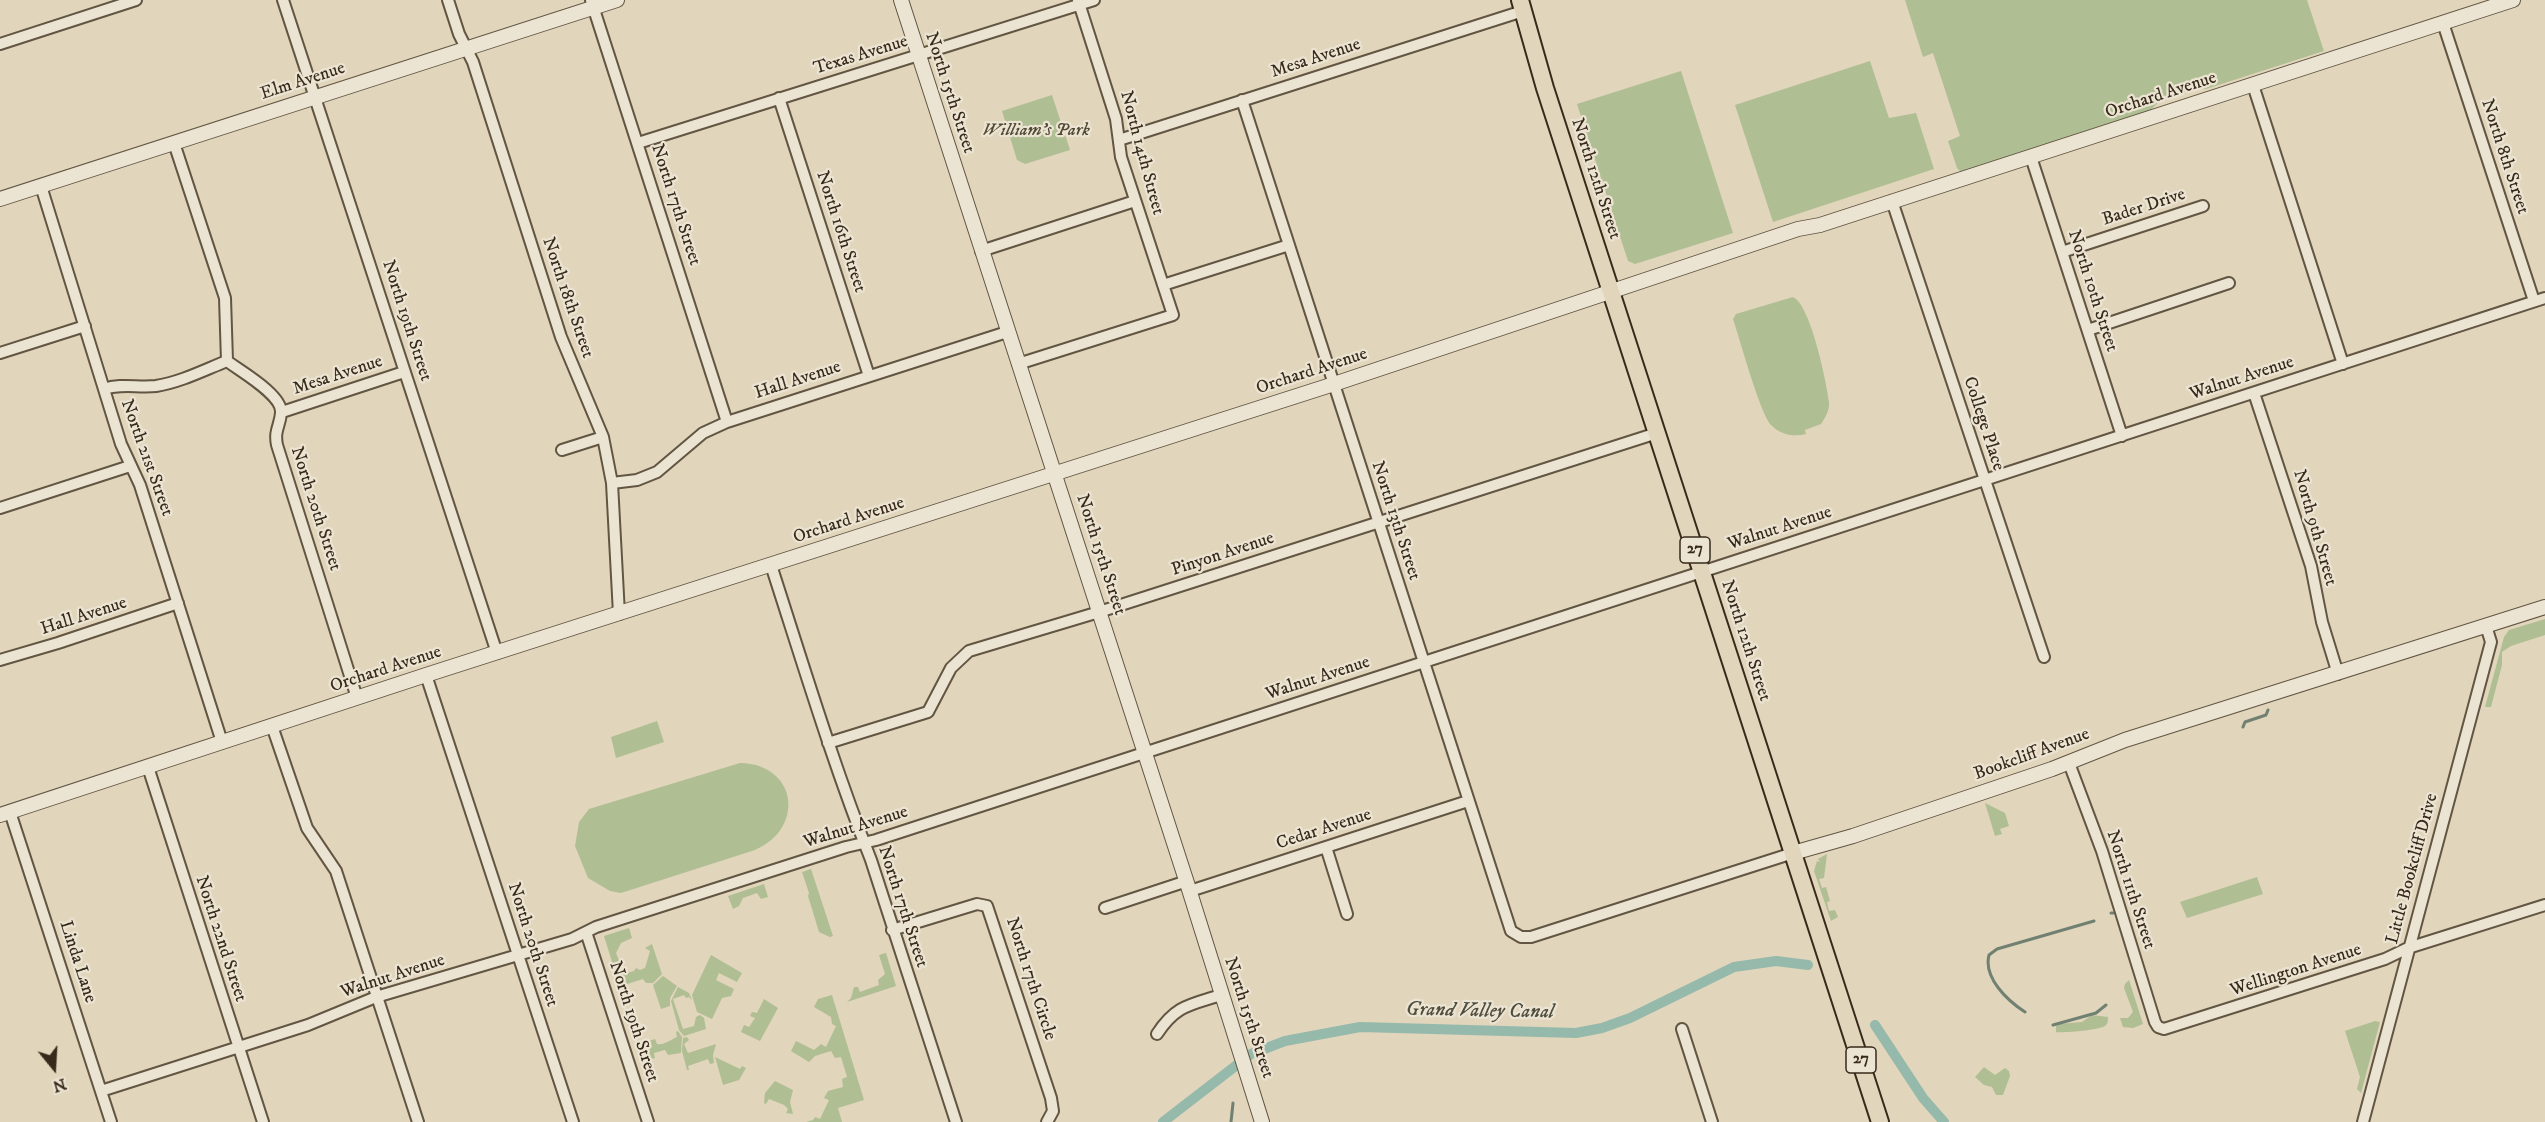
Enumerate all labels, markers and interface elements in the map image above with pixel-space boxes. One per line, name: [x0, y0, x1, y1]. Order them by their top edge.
street label: North 15th Street: [919, 30, 979, 156]
street label: Texas Avenue: [811, 31, 911, 81]
street label: Mesa Avenue: [1268, 34, 1364, 84]
street label: Elm Avenue: [258, 58, 348, 106]
street label: Orchard Avenue: [2103, 68, 2219, 124]
street label: North 14th Street: [1114, 89, 1168, 217]
street label: North 8th Street: [2475, 97, 2533, 217]
street label: North 12th Street: [1565, 116, 1625, 242]
park label: William's Park: [982, 120, 1090, 142]
street label: North 17th Street: [645, 141, 705, 269]
street label: North 16th Street: [810, 169, 870, 295]
street label: Bader Drive: [2100, 184, 2188, 232]
street label: North 10th Street: [2062, 227, 2122, 355]
street label: North 18th Street: [536, 235, 598, 361]
street label: North 19th Street: [376, 258, 436, 384]
street label: Orchard Avenue: [1254, 344, 1370, 400]
street label: Mesa Avenue: [290, 351, 386, 401]
street label: Walnut Avenue: [2187, 352, 2297, 406]
street label: Hall Avenue: [752, 357, 844, 405]
street label: College Place: [1958, 374, 2008, 474]
street label: North 21st Street: [115, 397, 177, 519]
street label: North 20th Street: [285, 444, 345, 574]
street label: North 13th Street: [1366, 459, 1424, 583]
street label: North 9th Street: [2287, 468, 2341, 588]
street label: North 15th Street: [1070, 492, 1130, 618]
street label: Orchard Avenue: [791, 493, 907, 549]
street label: Walnut Avenue: [1725, 502, 1835, 556]
street label: Pinyon Avenue: [1169, 528, 1277, 582]
road number: 27: [1680, 537, 1710, 563]
street label: North 12th Street: [1715, 578, 1775, 704]
street label: Hall Avenue: [38, 593, 130, 641]
street label: Orchard Avenue: [328, 642, 444, 698]
street label: Walnut Avenue: [1263, 652, 1373, 706]
street label: Bookcliff Avenue: [1971, 724, 2093, 786]
street label: Little Bookcliff Drive: [2382, 791, 2444, 947]
street label: Walnut Avenue: [801, 802, 911, 854]
street label: Cedar Avenue: [1274, 805, 1374, 855]
street label: North 11th Street: [2101, 828, 2159, 952]
street label: North 17th Street: [872, 843, 932, 971]
street label: North 22nd Street: [189, 873, 251, 1005]
street label: North 20th Street: [502, 880, 562, 1010]
street label: North 17th Circle: [1000, 915, 1060, 1043]
street label: Linda Lane: [54, 918, 100, 1006]
street label: Wellington Avenue: [2228, 940, 2364, 1002]
street label: Walnut Avenue: [338, 950, 448, 1004]
street label: North 15th Street: [1218, 955, 1278, 1081]
street label: North 19th Street: [603, 959, 663, 1085]
water label: Grand Valley Canal: [1406, 999, 1554, 1025]
north arrow: [24, 1038, 84, 1098]
road number: 27: [1846, 1047, 1876, 1073]
text: N: [50, 1074, 69, 1097]

